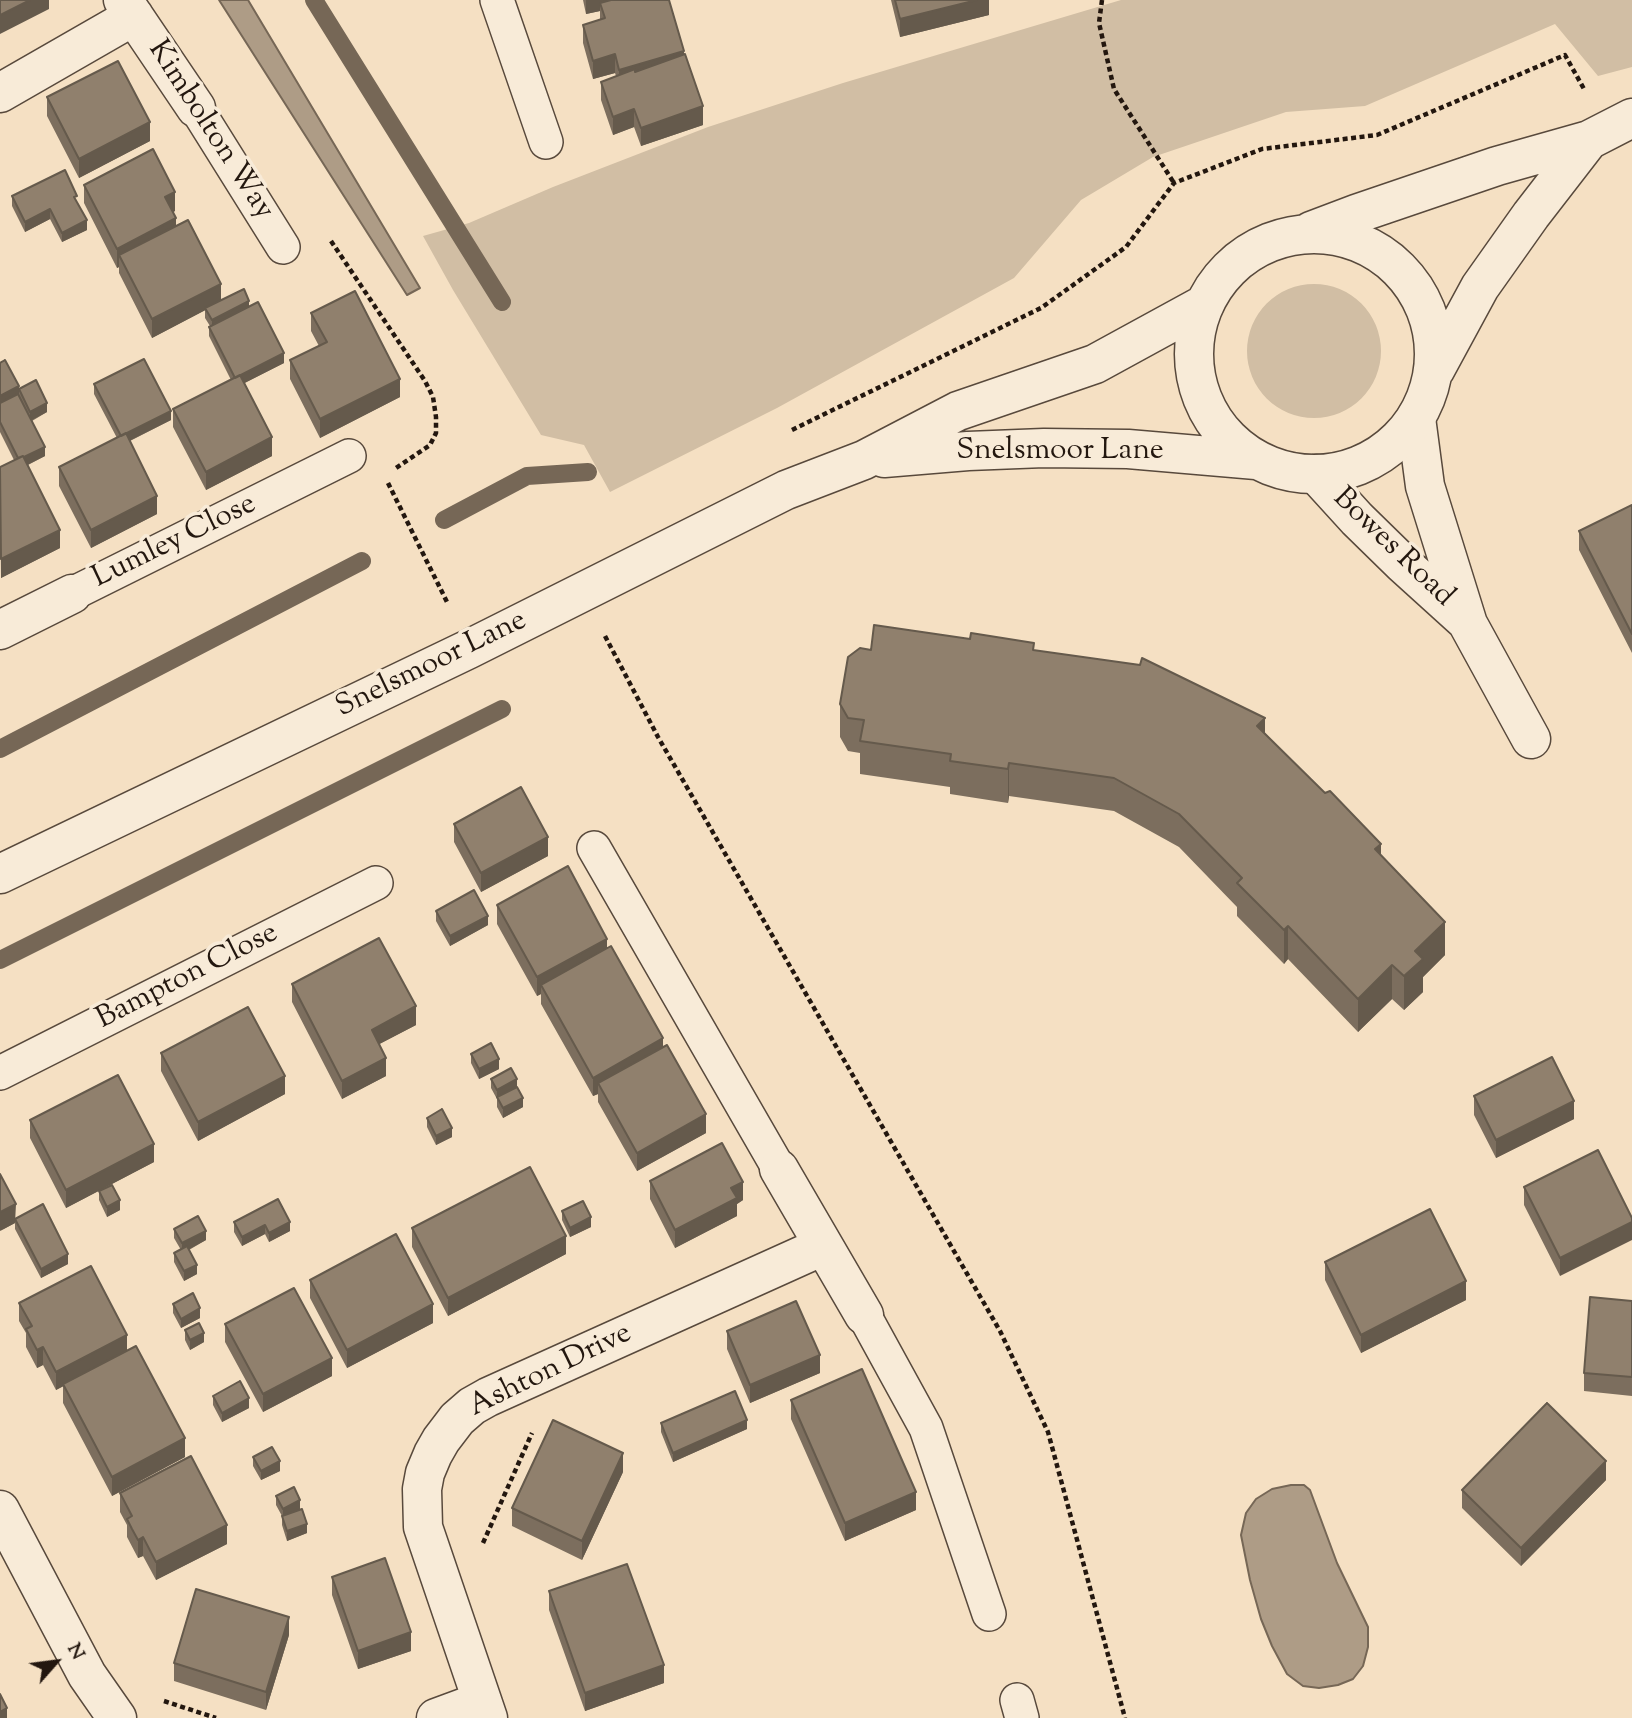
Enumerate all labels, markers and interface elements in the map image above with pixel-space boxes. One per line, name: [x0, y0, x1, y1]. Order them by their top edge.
street label: Kimbolton Way: [138, 35, 280, 227]
street label: Snelsmoor Lane: [956, 435, 1164, 471]
street label: Bowes Road: [1324, 482, 1460, 616]
street label: Lumley Close: [87, 488, 263, 598]
street label: Snelsmoor Lane: [331, 604, 533, 728]
street label: Bampton Close: [91, 917, 285, 1039]
street label: Ashton Drive: [464, 1317, 638, 1427]
north arrow: [21, 1627, 91, 1697]
text: N: [59, 1639, 90, 1665]

